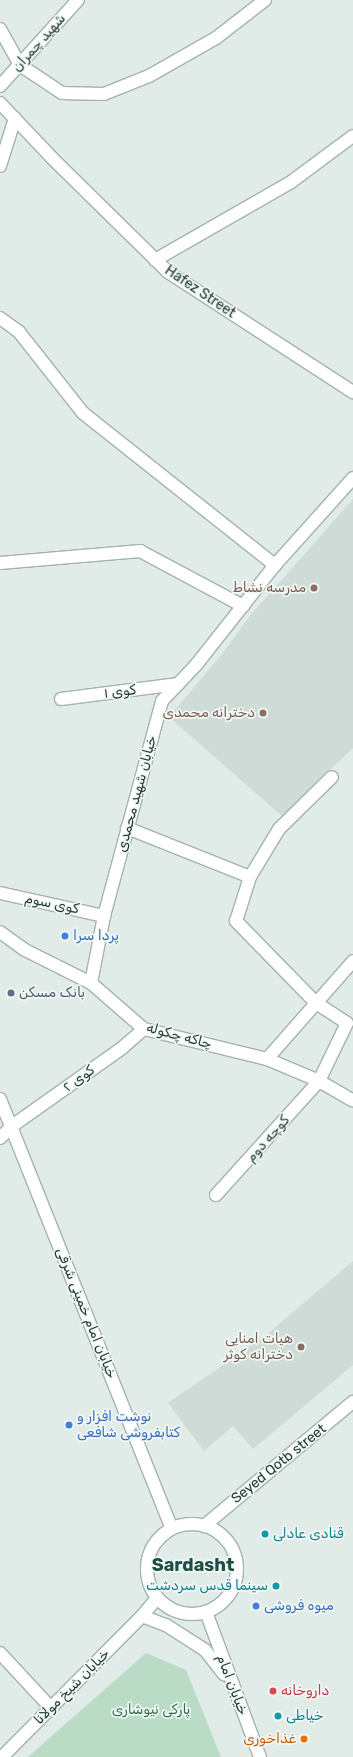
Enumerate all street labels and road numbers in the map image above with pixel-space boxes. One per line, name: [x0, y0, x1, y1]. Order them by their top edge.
street label: شهید چمران: [9, 11, 69, 75]
street label: Hafez Street: [161, 262, 239, 322]
street label: کوی ۱: [103, 682, 137, 702]
street label: خیابان شهید محمدی: [113, 734, 161, 854]
street label: کوی سوم: [23, 890, 81, 918]
street label: چاکه چکوله: [145, 1019, 213, 1053]
street label: کوی ۲: [60, 1062, 98, 1096]
street label: کوچه دوم: [243, 1112, 293, 1166]
street label: خیابان امام خمینی شرقی: [52, 1245, 120, 1381]
street label: Seyed Qotb street: [228, 1421, 330, 1507]
street label: خیابان شیخ مولانا: [31, 1646, 113, 1728]
street label: خیابان امام: [213, 1652, 251, 1718]

